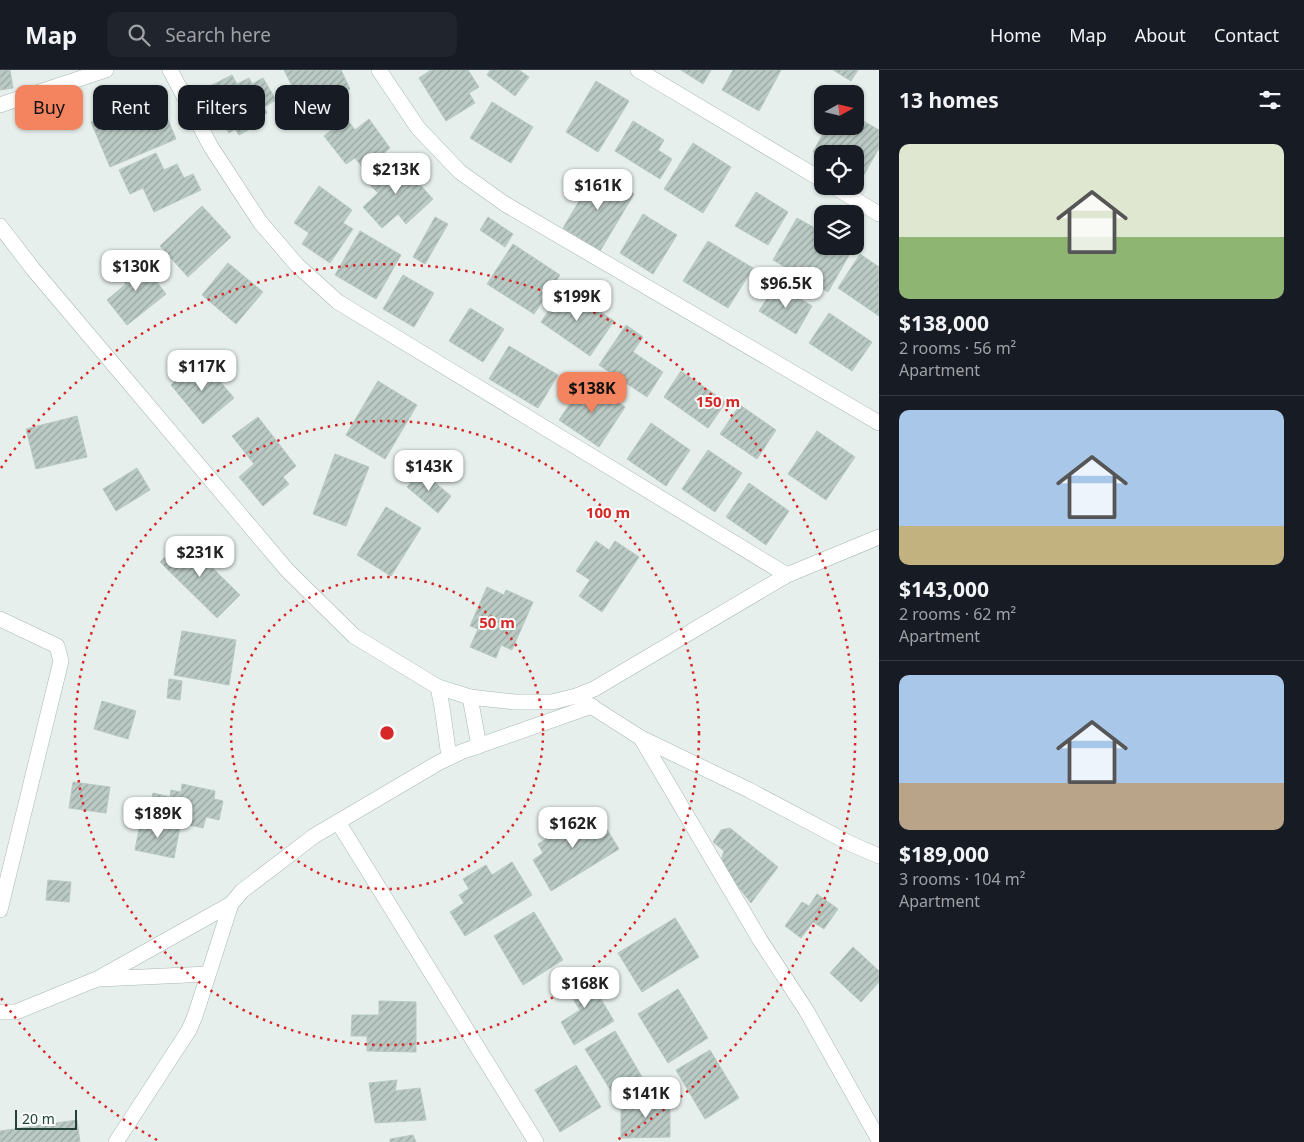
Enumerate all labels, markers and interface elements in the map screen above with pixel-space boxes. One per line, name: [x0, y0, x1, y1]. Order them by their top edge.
search box: [107, 12, 457, 57]
text: Map: [25, 18, 77, 51]
icon: search: [125, 21, 153, 49]
text: Search here: [165, 22, 271, 48]
text: Home: [990, 23, 1041, 47]
text: Map: [1069, 23, 1107, 47]
text: About: [1135, 23, 1186, 47]
text: Contact: [1214, 23, 1279, 47]
chip: Buy: [15, 85, 83, 130]
chip: Rent: [93, 85, 168, 130]
chip: Filters: [178, 85, 265, 130]
chip: New: [275, 85, 349, 130]
north arrow: [814, 85, 864, 135]
map controls: [814, 85, 864, 255]
text: 13 homes: [899, 86, 999, 114]
icon: filters: [1256, 86, 1284, 114]
button: locate: [814, 145, 864, 195]
pin: $213K: [361, 152, 431, 195]
text: $213K: [372, 158, 420, 180]
pin: $161K: [563, 168, 633, 211]
text: $161K: [574, 174, 622, 196]
icon: home: [1047, 177, 1137, 267]
button: layers: [814, 205, 864, 255]
pin: $130K: [101, 250, 171, 292]
text: $130K: [112, 255, 160, 277]
pin: $96.5K: [745, 266, 827, 309]
text: $96.5K: [760, 272, 812, 294]
pin: $199K: [542, 280, 612, 322]
text: $199K: [553, 285, 601, 307]
text: $138,000: [899, 309, 989, 337]
text: 2 rooms · 56 m²: [899, 337, 1016, 359]
pin: $117K: [167, 350, 237, 392]
text: $117K: [178, 355, 226, 377]
text: Apartment: [899, 359, 980, 381]
pin: $138K: [557, 372, 627, 414]
text: $138K: [568, 377, 616, 399]
text: 150 m: [696, 391, 740, 411]
icon: home: [1047, 442, 1137, 532]
pin: $143K: [394, 450, 464, 492]
text: $143K: [405, 455, 453, 477]
text: 100 m: [586, 502, 630, 522]
pin: $231K: [165, 536, 235, 578]
text: $231K: [176, 541, 224, 563]
text: $143,000: [899, 575, 989, 603]
text: 2 rooms · 62 m²: [899, 603, 1016, 625]
text: 50 m: [479, 612, 515, 632]
text: Apartment: [899, 625, 980, 647]
icon: home: [1047, 707, 1137, 797]
centre of rings: [378, 724, 396, 742]
pin: $189K: [123, 796, 193, 839]
text: $189K: [134, 802, 182, 824]
pin: $162K: [538, 806, 608, 849]
text: $162K: [549, 812, 597, 834]
text: $189,000: [899, 840, 989, 868]
text: 3 rooms · 104 m²: [899, 868, 1025, 890]
text: Apartment: [899, 890, 980, 912]
pin: $168K: [550, 966, 620, 1009]
text: $168K: [561, 972, 609, 994]
pin: $141K: [611, 1076, 681, 1119]
text: $141K: [622, 1082, 670, 1104]
scale bar: [15, 1107, 78, 1130]
text: 20 m: [22, 1109, 55, 1128]

